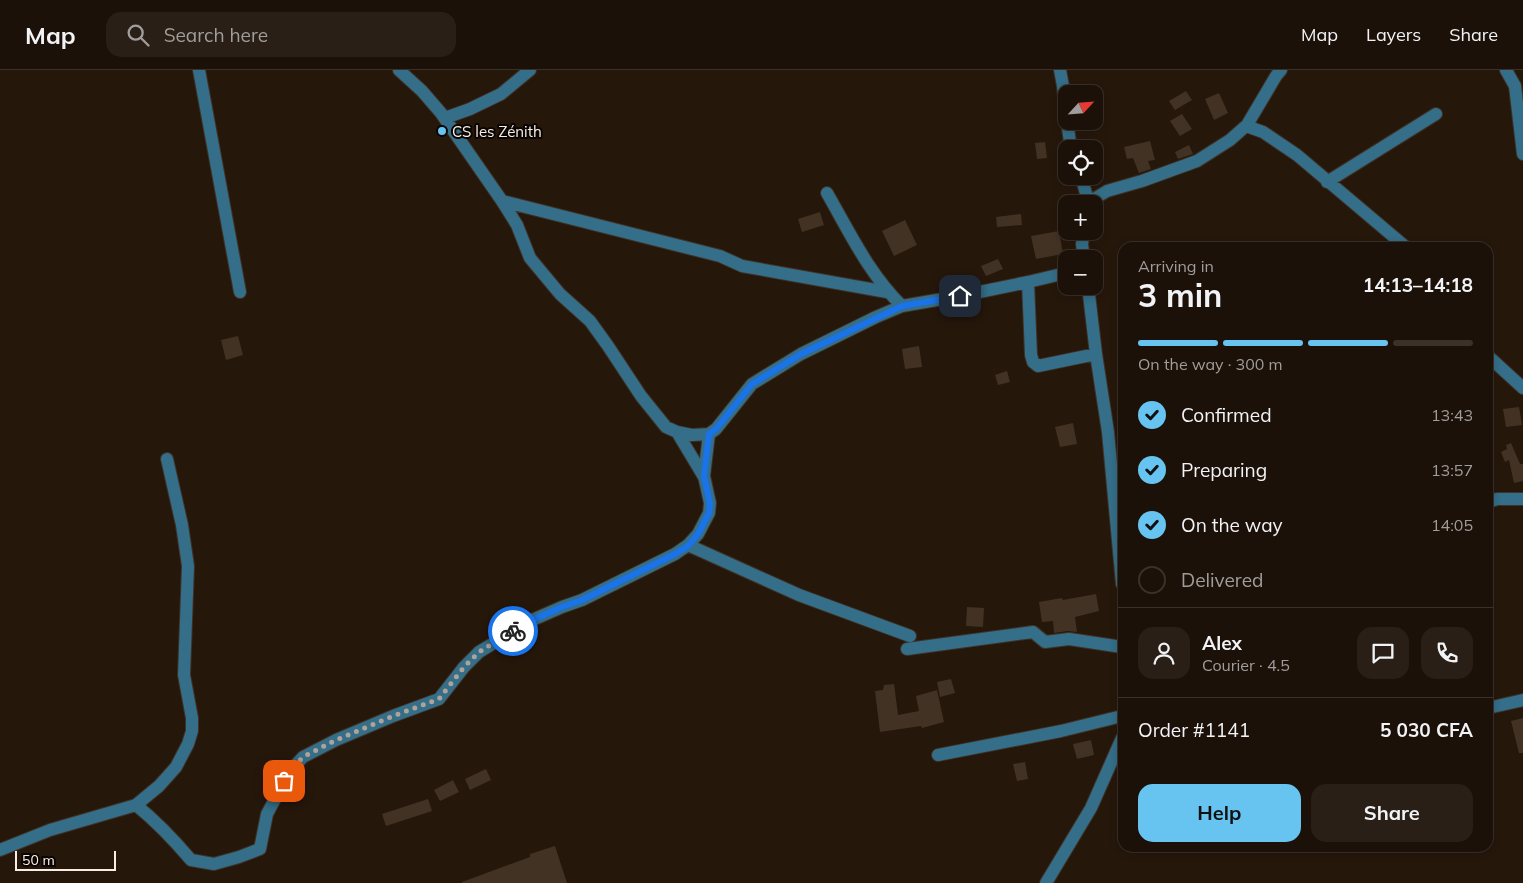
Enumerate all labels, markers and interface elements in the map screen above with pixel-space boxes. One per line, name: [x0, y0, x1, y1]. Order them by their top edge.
search box: [106, 12, 456, 57]
text: Map: [25, 20, 76, 50]
icon: search: [124, 21, 152, 49]
text: Search here: [164, 23, 268, 47]
text: Map: [1301, 23, 1338, 46]
text: Layers: [1366, 23, 1421, 46]
text: Share: [1449, 23, 1498, 46]
north arrow: [1058, 85, 1102, 130]
map controls: [1058, 85, 1103, 295]
place label: CS les Zénith: [452, 122, 542, 141]
marker: CS les Zénith: [436, 125, 448, 137]
button: locate: [1058, 140, 1103, 185]
button: +: [1058, 195, 1103, 240]
button: −: [1058, 250, 1103, 295]
text: Arriving in: [1138, 256, 1214, 276]
text: 14:13–14:18: [1363, 273, 1473, 297]
pin: [939, 275, 981, 317]
text: 3 min: [1138, 275, 1222, 315]
icon: home: [946, 282, 974, 310]
text: On the way · 300 m: [1138, 354, 1283, 374]
icon: check: [1138, 401, 1166, 429]
text: Confirmed: [1181, 403, 1272, 427]
text: 13:43: [1431, 405, 1473, 425]
icon: check: [1138, 456, 1166, 484]
text: Preparing: [1181, 458, 1267, 482]
text: 13:57: [1431, 460, 1473, 480]
icon: check: [1138, 511, 1166, 539]
text: On the way: [1181, 513, 1283, 537]
text: 14:05: [1431, 515, 1473, 535]
text: Delivered: [1181, 568, 1263, 592]
courier: [488, 606, 538, 656]
icon: bike: [499, 617, 527, 645]
button: person: [1138, 627, 1190, 679]
button: chat: [1357, 627, 1409, 679]
button: phone: [1421, 627, 1473, 679]
text: Alex: [1202, 631, 1242, 655]
text: Courier · 4.5: [1202, 655, 1290, 675]
text: Order #1141: [1138, 718, 1250, 742]
text: 5 030 CFA: [1380, 718, 1473, 742]
pin: [263, 760, 305, 802]
icon: bag: [270, 767, 298, 795]
button: Help: [1138, 784, 1301, 842]
button: Share: [1311, 784, 1473, 842]
scale bar: [15, 848, 116, 871]
text: 50 m: [22, 851, 55, 869]

